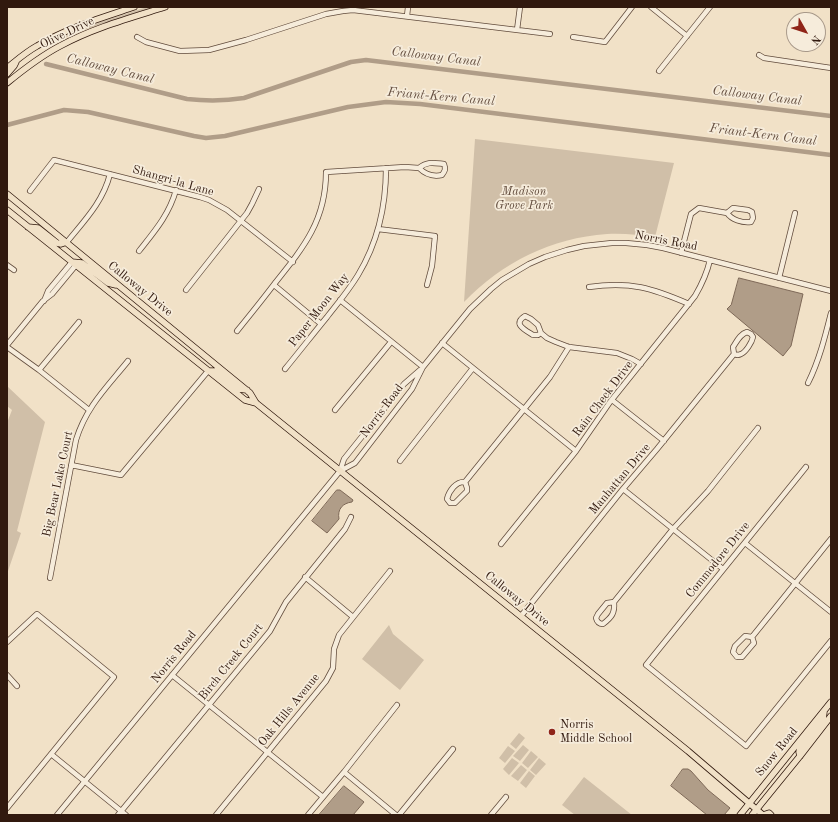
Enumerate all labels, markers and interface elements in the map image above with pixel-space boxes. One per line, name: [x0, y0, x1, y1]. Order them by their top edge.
north arrow: [786, 12, 826, 52]
street label: Olive Drive: [38, 14, 96, 52]
text: N: [808, 33, 822, 46]
water label: Calloway Canal: [391, 44, 481, 70]
water label: Calloway Canal: [65, 51, 155, 87]
water label: Calloway Canal: [712, 83, 802, 109]
water label: Friant-Kern Canal: [387, 85, 495, 109]
water label: Friant-Kern Canal: [709, 121, 817, 149]
street label: Shangri-la Lane: [131, 163, 215, 199]
park label: Madison Grove Park: [495, 185, 553, 213]
street label: Norris Road: [633, 228, 699, 254]
street label: Calloway Drive: [105, 258, 175, 320]
street label: Paper Moon Way: [286, 270, 352, 350]
street label: Rain Check Drive: [570, 358, 636, 440]
street label: Norris Road: [357, 381, 407, 441]
street label: Big Bear Lake Court: [40, 430, 76, 538]
street label: Manhattan Drive: [586, 441, 654, 517]
street label: Commodore Drive: [683, 519, 753, 601]
street label: Calloway Drive: [482, 568, 552, 630]
street label: Birch Creek Court: [196, 621, 266, 703]
street label: Norris Road: [148, 628, 200, 686]
street label: Oak Hills Avenue: [255, 671, 323, 749]
place label: Norris Middle School: [560, 718, 632, 746]
street label: Snow Road: [753, 725, 801, 779]
marker: Norris Middle School: [547, 727, 557, 737]

